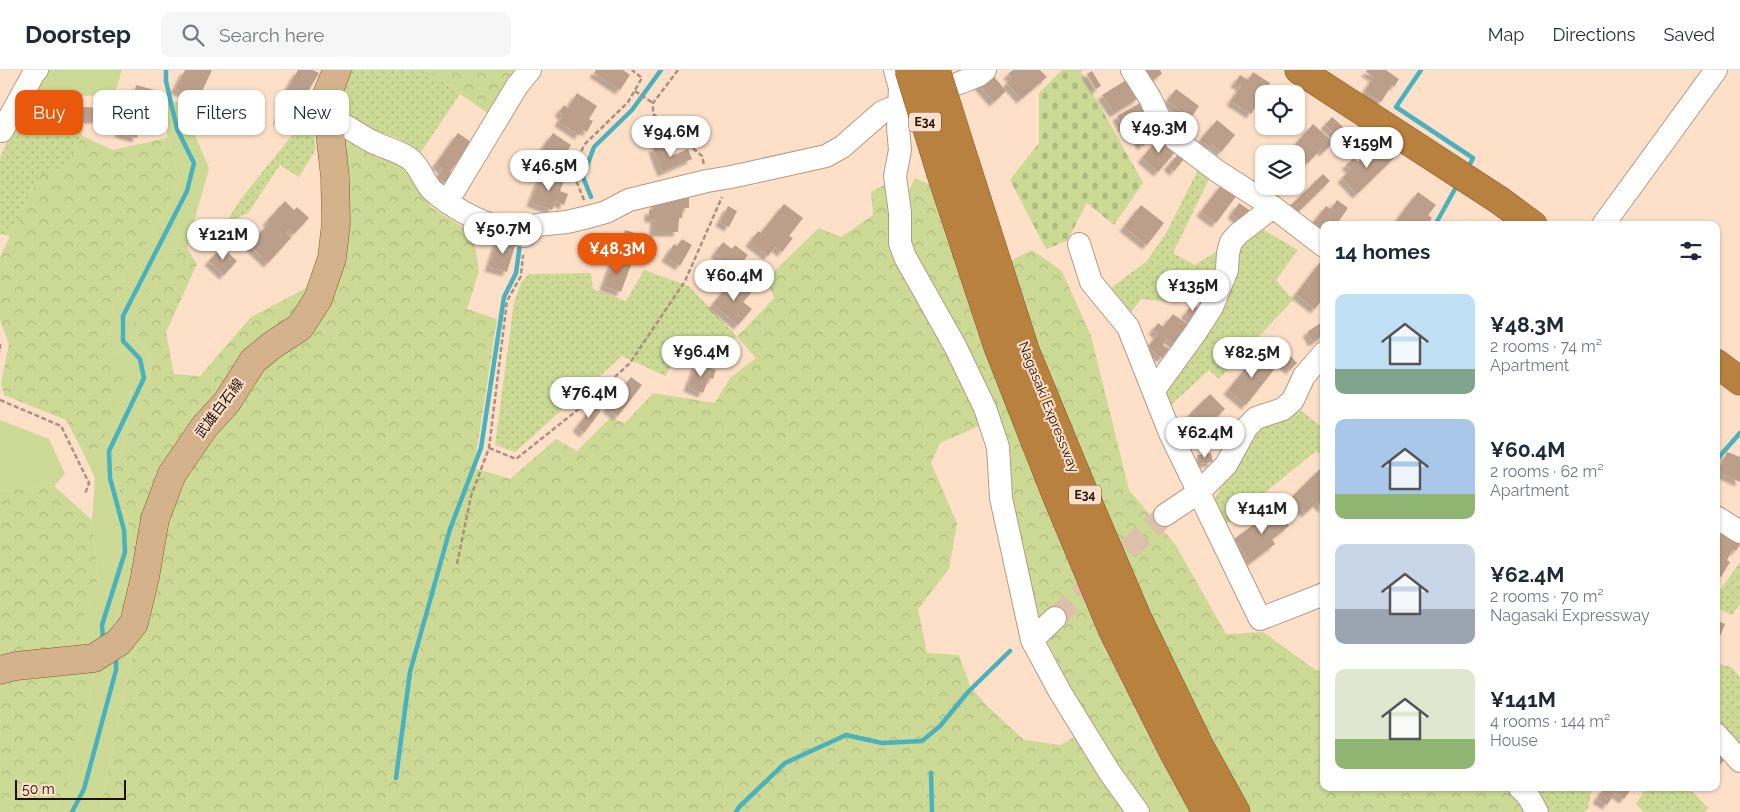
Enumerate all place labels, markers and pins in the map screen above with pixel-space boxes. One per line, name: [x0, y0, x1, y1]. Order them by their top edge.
pin: ¥49.3M: [1118, 112, 1200, 154]
pin: ¥94.6M: [630, 116, 712, 158]
pin: ¥159M: [1332, 126, 1402, 169]
pin: ¥46.5M: [508, 150, 590, 192]
pin: ¥50.7M: [462, 212, 544, 255]
pin: ¥121M: [188, 218, 258, 261]
pin: ¥48.3M: [576, 232, 658, 275]
pin: ¥60.4M: [693, 260, 775, 302]
pin: ¥135M: [1158, 270, 1228, 312]
pin: ¥96.4M: [660, 336, 742, 378]
pin: ¥82.5M: [1211, 336, 1293, 379]
pin: ¥76.4M: [548, 376, 630, 419]
pin: ¥62.4M: [1164, 416, 1246, 459]
pin: ¥141M: [1227, 492, 1297, 535]

